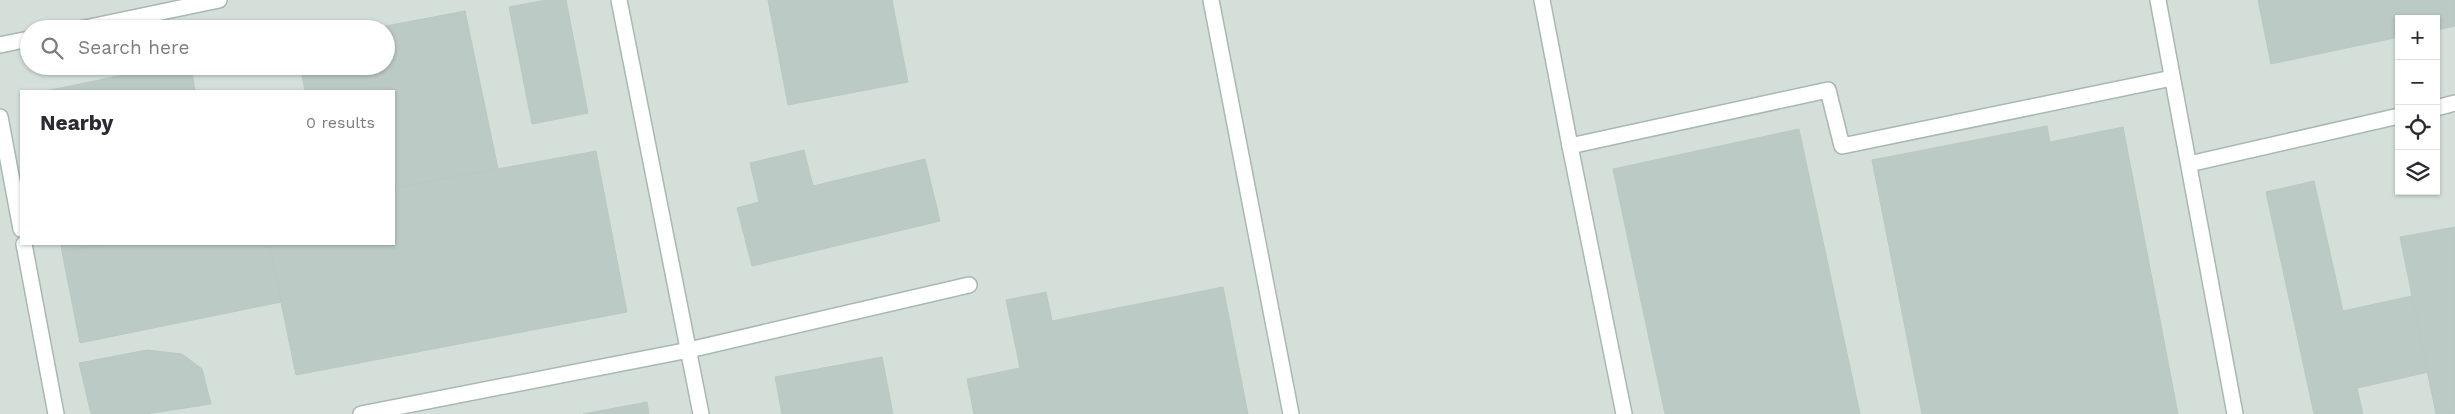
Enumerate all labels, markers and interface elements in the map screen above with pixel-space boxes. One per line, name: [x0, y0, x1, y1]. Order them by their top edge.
map controls: [2395, 15, 2440, 195]
button: +: [2395, 15, 2440, 60]
search box: [20, 20, 395, 75]
icon: search: [38, 34, 66, 62]
text: Search here: [78, 36, 189, 59]
button: −: [2395, 60, 2440, 105]
button: locate: [2395, 105, 2440, 150]
text: Nearby: [40, 110, 113, 135]
text: 0 results: [306, 113, 375, 132]
button: layers: [2395, 150, 2440, 195]

